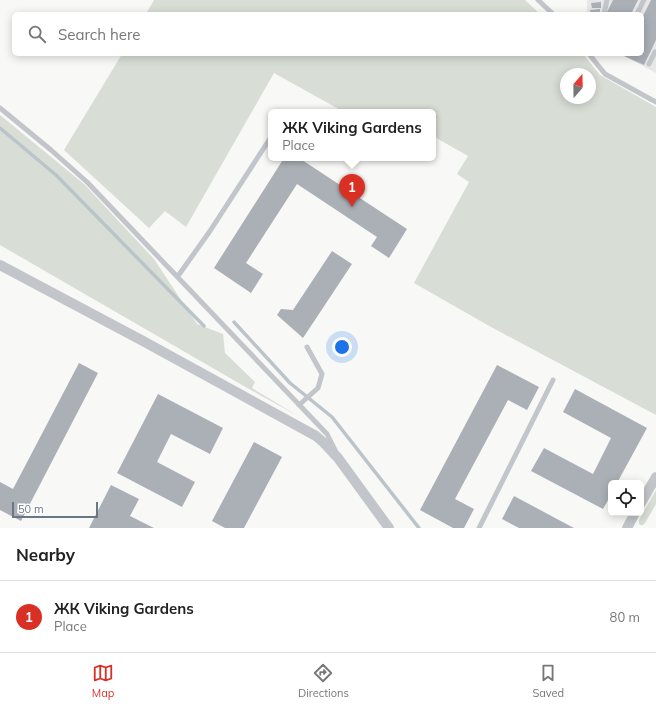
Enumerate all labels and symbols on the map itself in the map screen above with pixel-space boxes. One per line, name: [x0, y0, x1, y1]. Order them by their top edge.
north arrow: [560, 68, 596, 104]
pin: 1: [339, 174, 365, 207]
your location: [332, 337, 352, 357]
scale bar: [12, 500, 98, 519]

